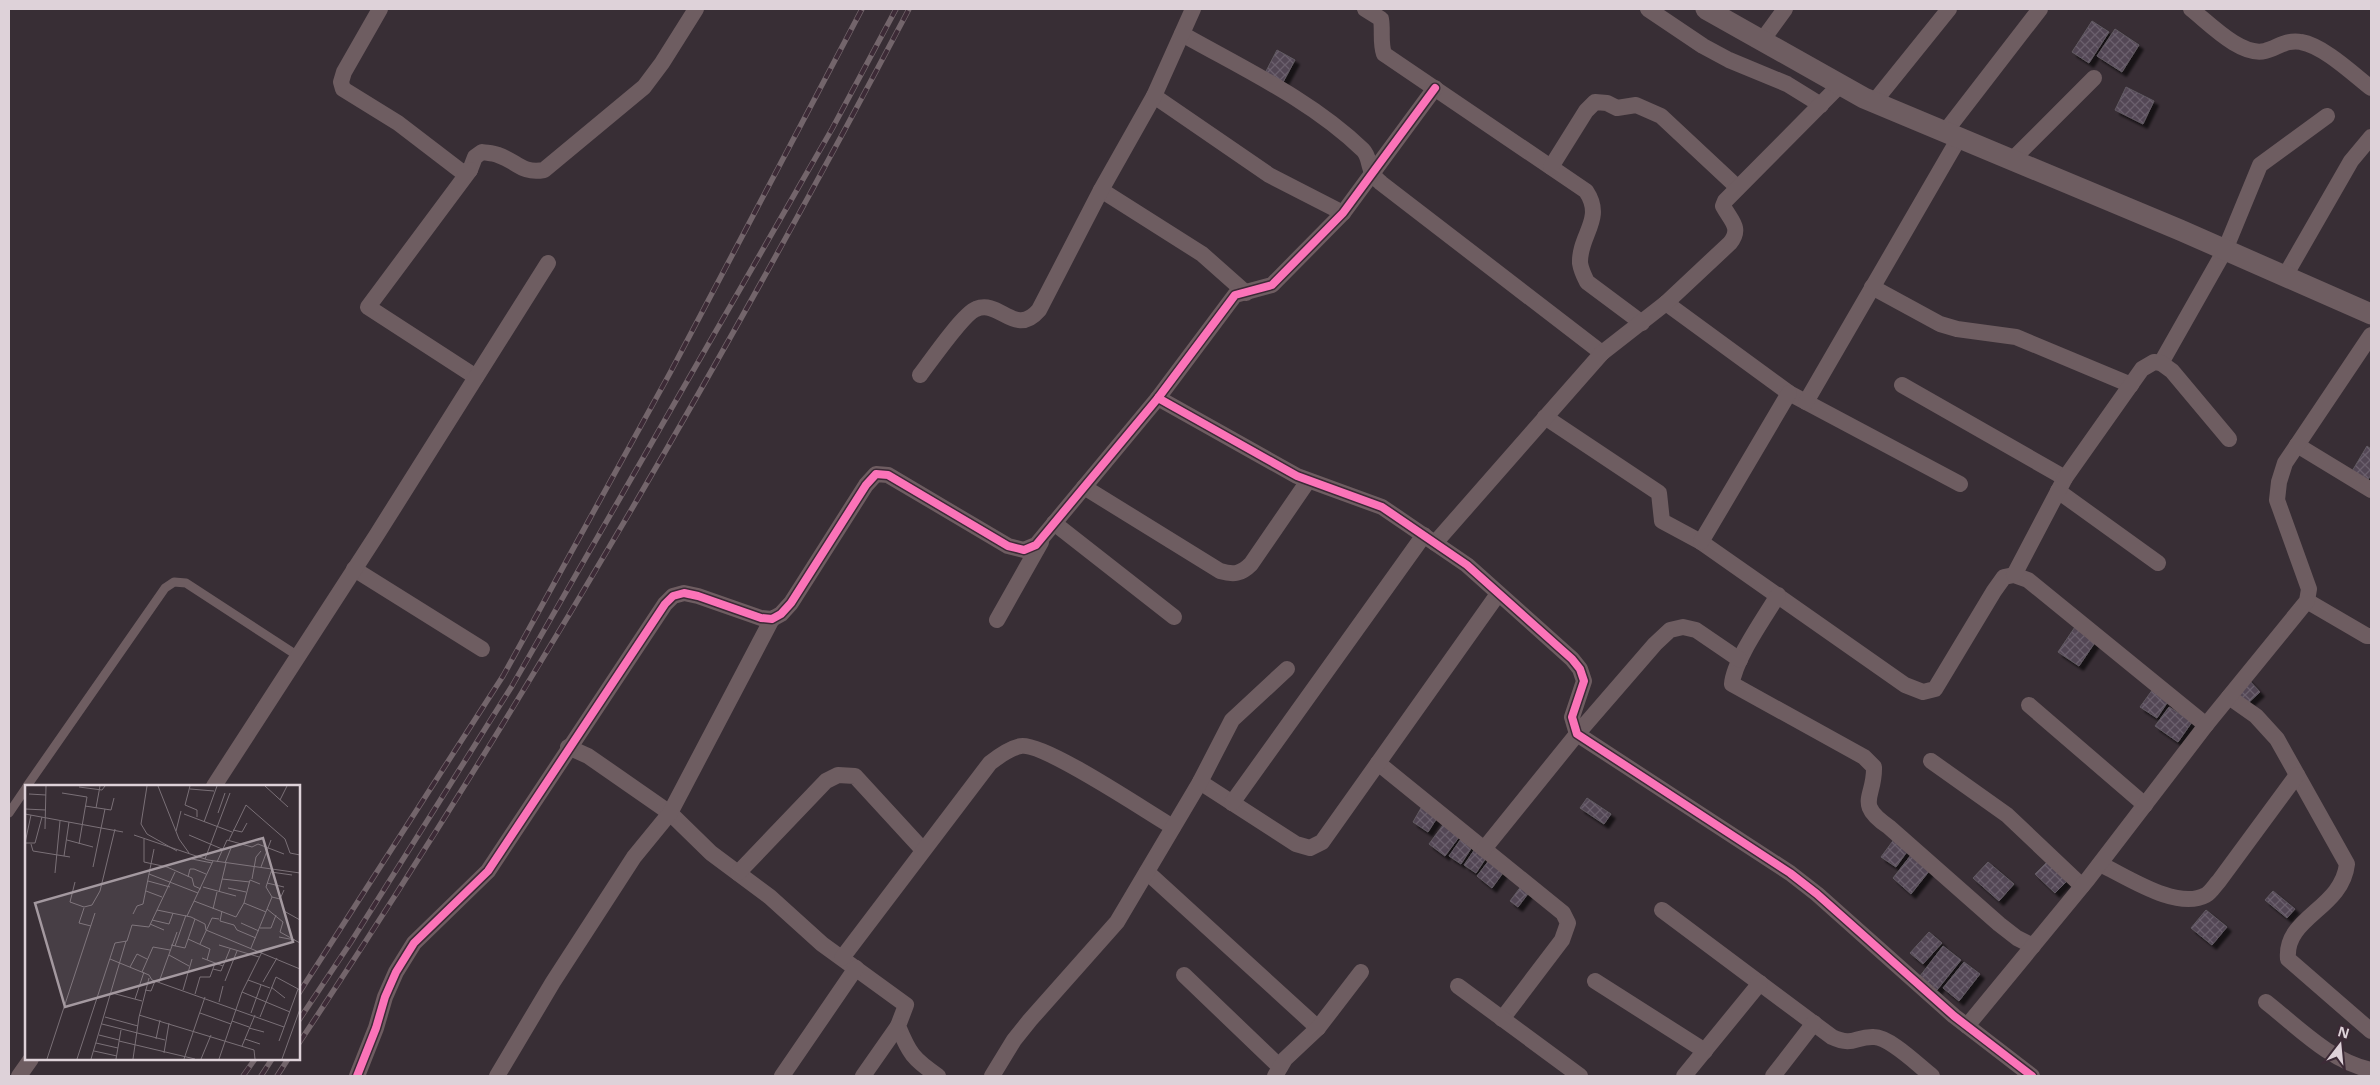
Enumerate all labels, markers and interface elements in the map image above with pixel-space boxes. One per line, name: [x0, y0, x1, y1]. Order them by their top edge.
inset map: [25, 785, 300, 1060]
north arrow: [2315, 1020, 2365, 1070]
text: N: [2336, 1021, 2352, 1043]

